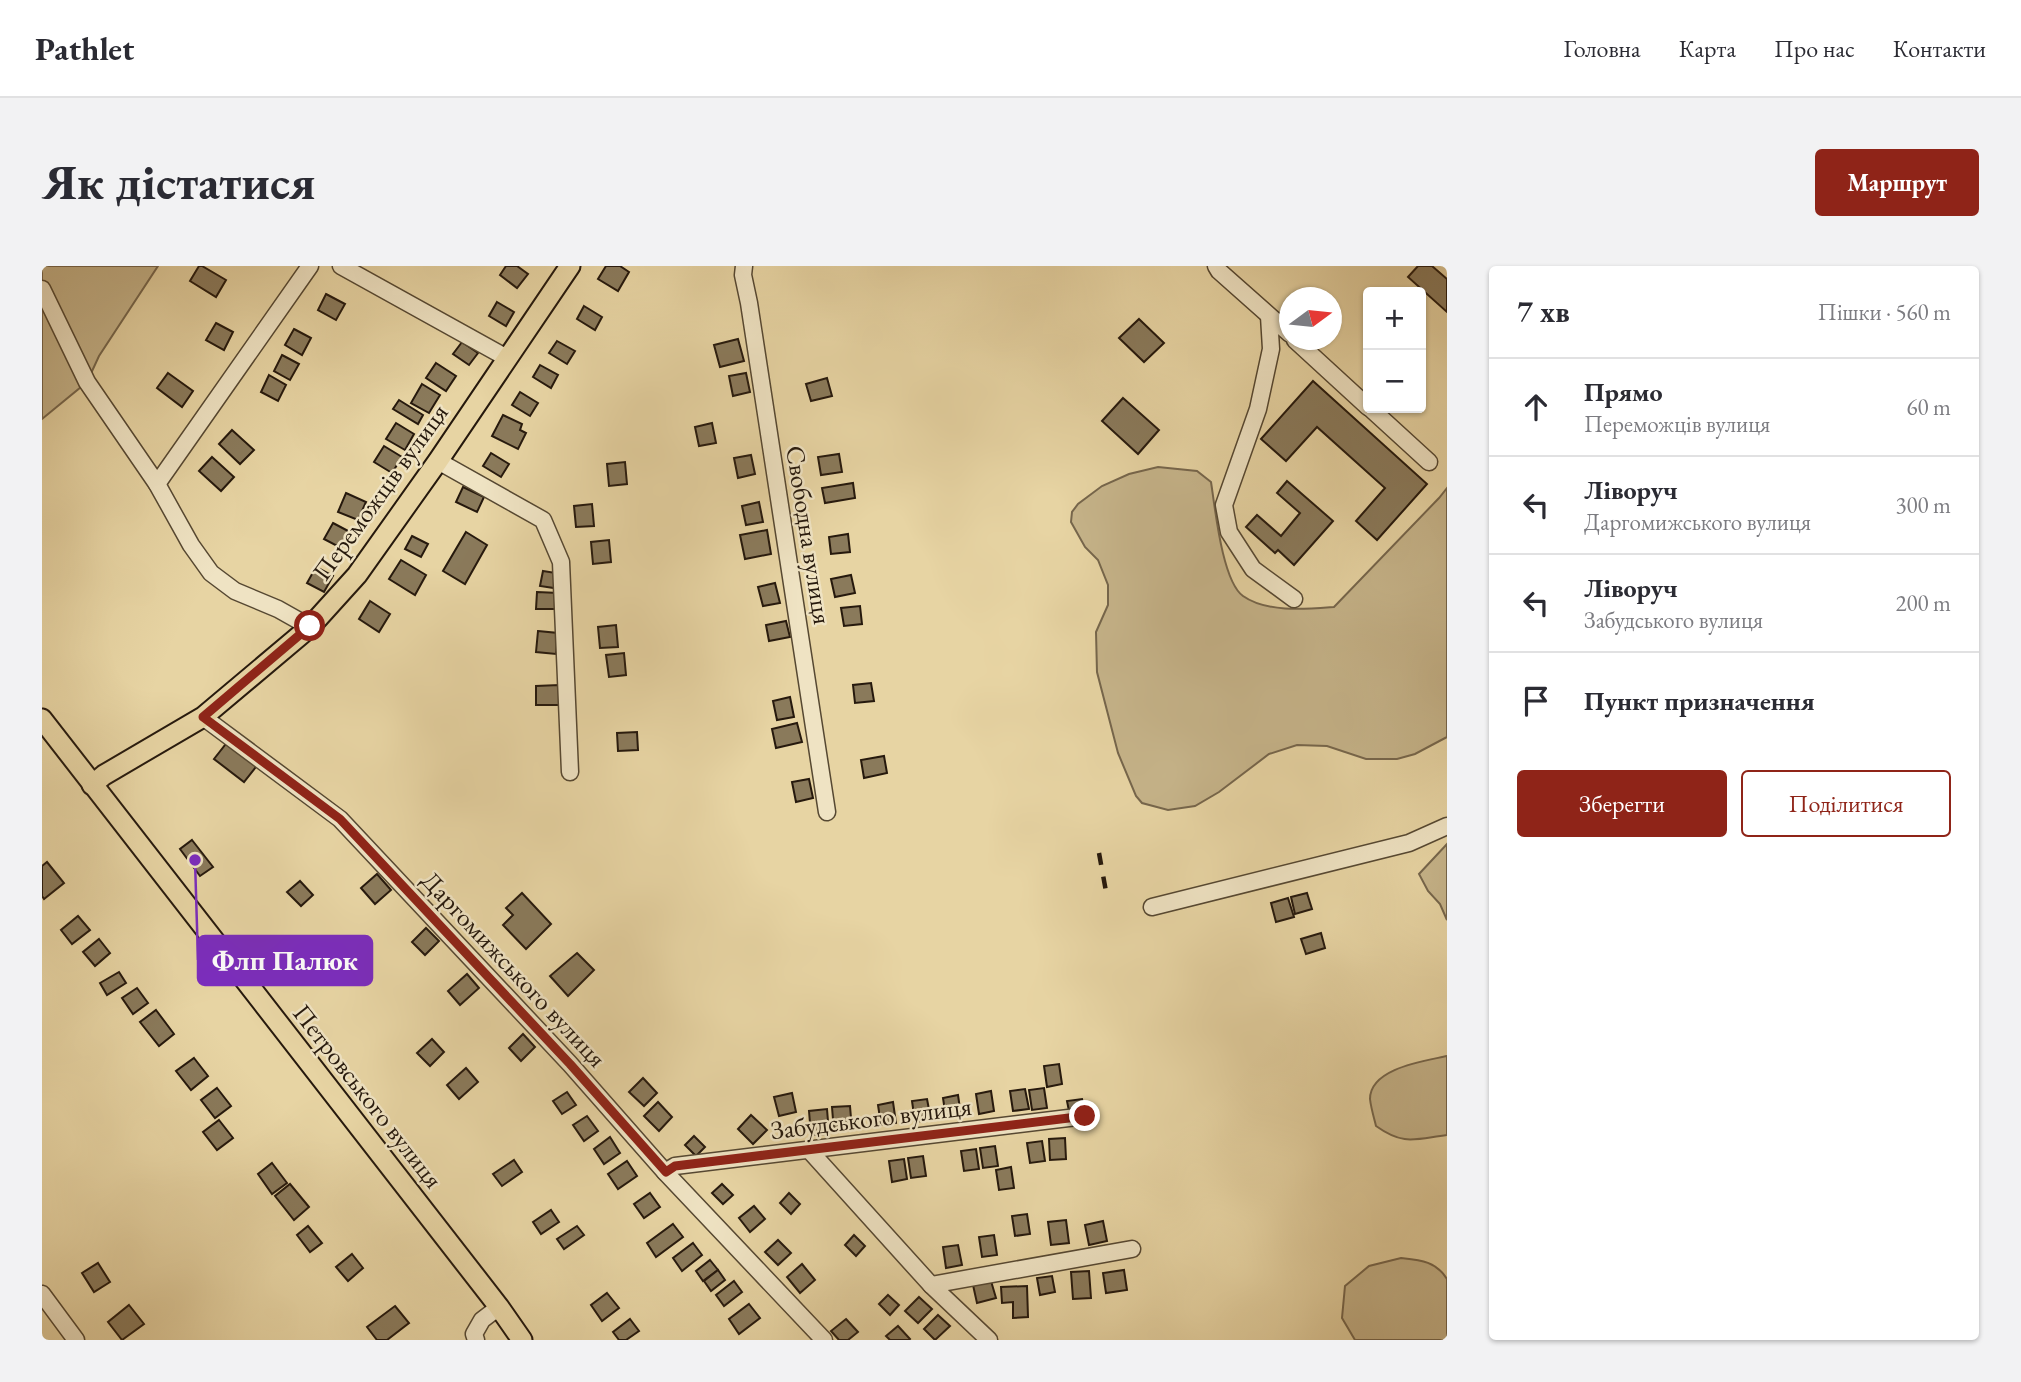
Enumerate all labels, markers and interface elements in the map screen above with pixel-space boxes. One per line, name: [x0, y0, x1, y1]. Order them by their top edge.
text: Pathlet: [35, 27, 134, 70]
text: Головна: [1563, 33, 1641, 64]
text: Карта: [1679, 33, 1736, 64]
text: Про нас: [1774, 33, 1855, 64]
text: Контакти: [1893, 33, 1986, 64]
button: Маршрут: [1815, 149, 1979, 216]
text: Як дістатися: [42, 150, 316, 214]
north arrow: [1279, 287, 1342, 350]
map controls: [1363, 287, 1426, 413]
button: +: [1363, 287, 1426, 350]
text: 7 хв: [1517, 292, 1570, 331]
text: Пішки · 560 m: [1818, 297, 1951, 327]
button: −: [1363, 350, 1426, 413]
text: Прямо: [1584, 375, 1663, 409]
icon: ahead: [1517, 388, 1555, 426]
text: 60 m: [1906, 392, 1951, 422]
street label: Переможців вулиця: [304, 397, 456, 587]
text: Переможців вулиця: [1584, 409, 1770, 439]
street label: Свободна вулиця: [778, 443, 840, 627]
text: Ліворуч: [1584, 473, 1678, 507]
icon: left: [1517, 486, 1555, 524]
text: 300 m: [1895, 490, 1951, 520]
text: Даргомижського вулиця: [1584, 507, 1811, 537]
text: Ліворуч: [1584, 571, 1678, 605]
icon: left: [1517, 584, 1555, 622]
text: 200 m: [1895, 588, 1951, 618]
text: Забудського вулиця: [1584, 605, 1763, 635]
route start: [294, 610, 325, 641]
icon: arrive: [1517, 682, 1555, 720]
text: Пункт призначення: [1584, 684, 1815, 718]
button: Зберегти: [1517, 770, 1727, 837]
button: Поділитися: [1741, 770, 1951, 837]
street label: Даргомижського вулиця: [414, 864, 614, 1074]
callout: Флп Палюк: [198, 936, 372, 985]
text: Флп Палюк: [212, 942, 358, 978]
street label: Петровського вулиця: [285, 997, 451, 1195]
street label: Забудського вулиця: [768, 1089, 974, 1147]
route end: [1069, 1100, 1100, 1131]

